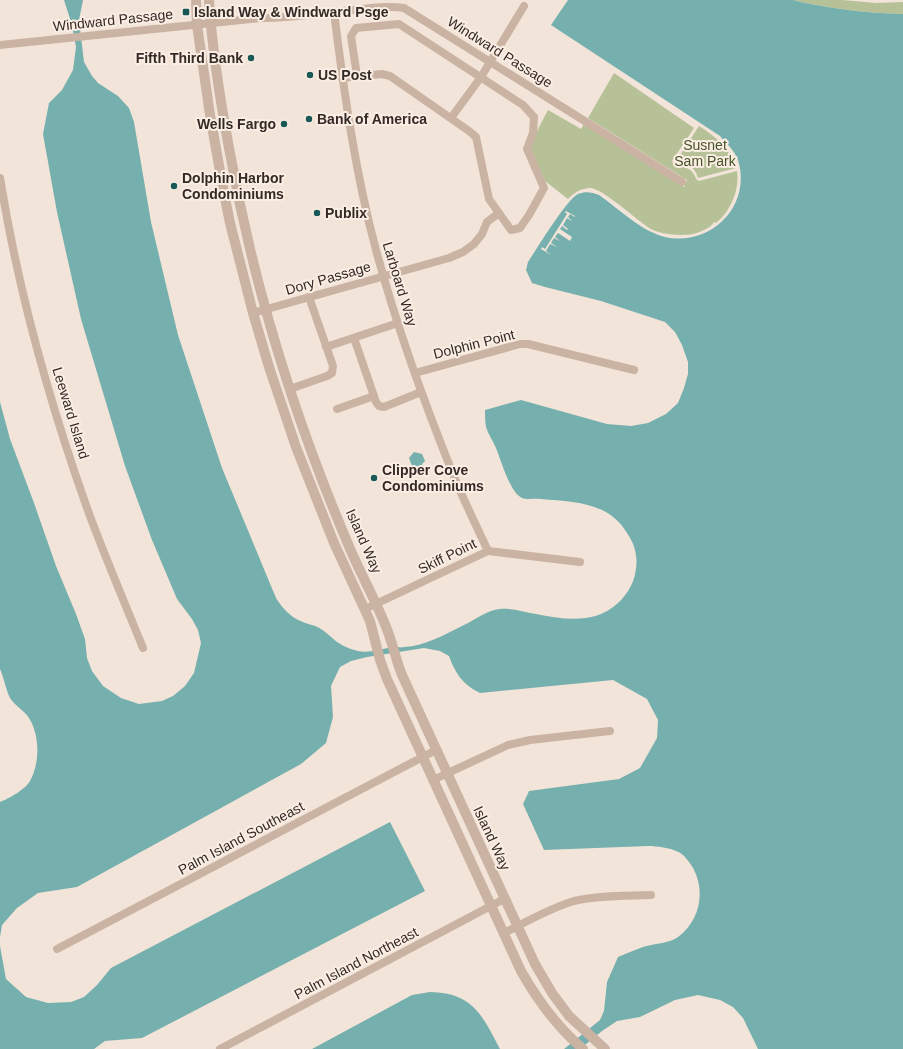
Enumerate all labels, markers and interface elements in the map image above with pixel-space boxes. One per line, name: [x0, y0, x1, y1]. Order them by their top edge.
place label: Island Way & Windward Psge: [194, 4, 389, 20]
street label: Windward Passage: [52, 6, 174, 34]
marker: Island Way & Windward Psge: [181, 7, 191, 17]
street label: Windward Passage: [445, 13, 556, 91]
place label: Fifth Third Bank: [136, 50, 243, 66]
marker: Fifth Third Bank: [246, 53, 256, 63]
place label: US Post: [318, 67, 372, 83]
marker: US Post: [305, 70, 315, 80]
place label: Bank of America: [317, 111, 427, 127]
marker: Bank of America: [304, 114, 314, 124]
place label: Wells Fargo: [197, 116, 276, 132]
marker: Wells Fargo: [279, 119, 289, 129]
park label: Susnet Sam Park: [674, 137, 737, 169]
place label: Dolphin Harbor Condominiums: [182, 170, 284, 202]
marker: Dolphin Harbor Condominiums: [169, 181, 179, 191]
place label: Publix: [325, 205, 367, 221]
marker: Publix: [312, 208, 322, 218]
street label: Larboard Way: [380, 240, 420, 328]
street label: Dory Passage: [284, 258, 373, 298]
street label: Dolphin Point: [432, 326, 516, 362]
street label: Leeward Island: [49, 365, 93, 461]
place label: Clipper Cove Condominiums: [382, 462, 484, 494]
marker: Clipper Cove Condominiums: [369, 473, 379, 483]
street label: Island Way: [343, 506, 385, 576]
street label: Skiff Point: [415, 535, 479, 577]
street label: Palm Island Southeast: [175, 798, 307, 878]
street label: Island Way: [470, 803, 514, 873]
street label: Palm Island Northeast: [291, 924, 421, 1002]

